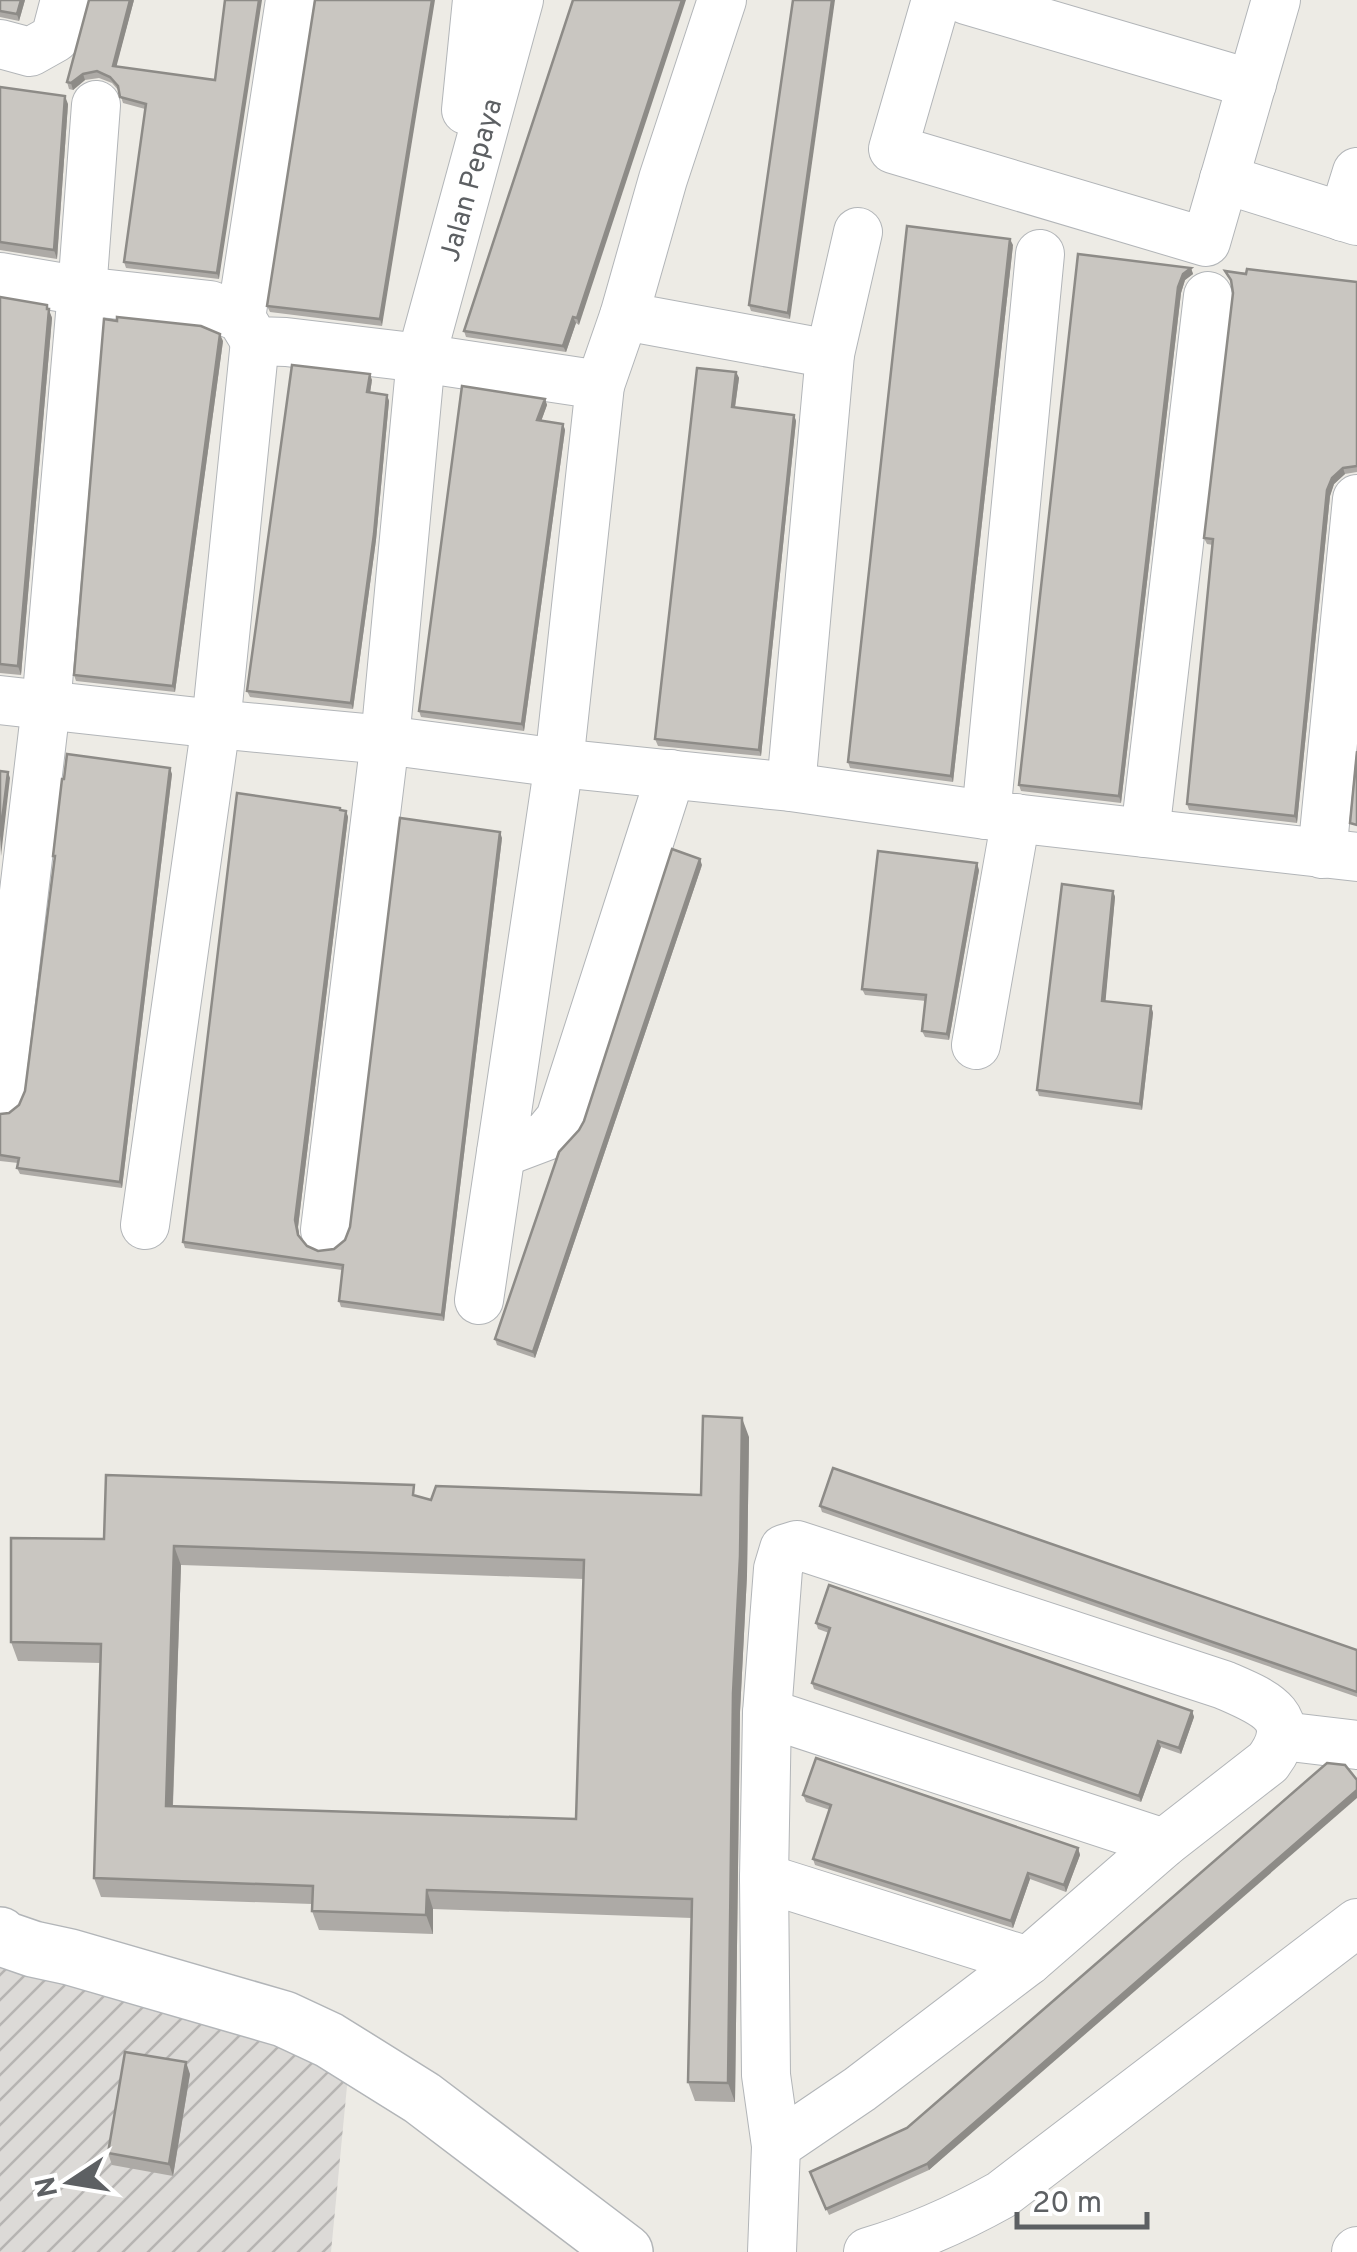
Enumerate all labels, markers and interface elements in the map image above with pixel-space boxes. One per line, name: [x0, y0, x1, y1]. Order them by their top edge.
street label: Jalan Pepaya: [433, 95, 512, 266]
north arrow: [20, 2132, 120, 2232]
scale bar: [1017, 2167, 1147, 2229]
text: N: [29, 2173, 68, 2200]
text: 20 m: [1032, 2186, 1102, 2223]

